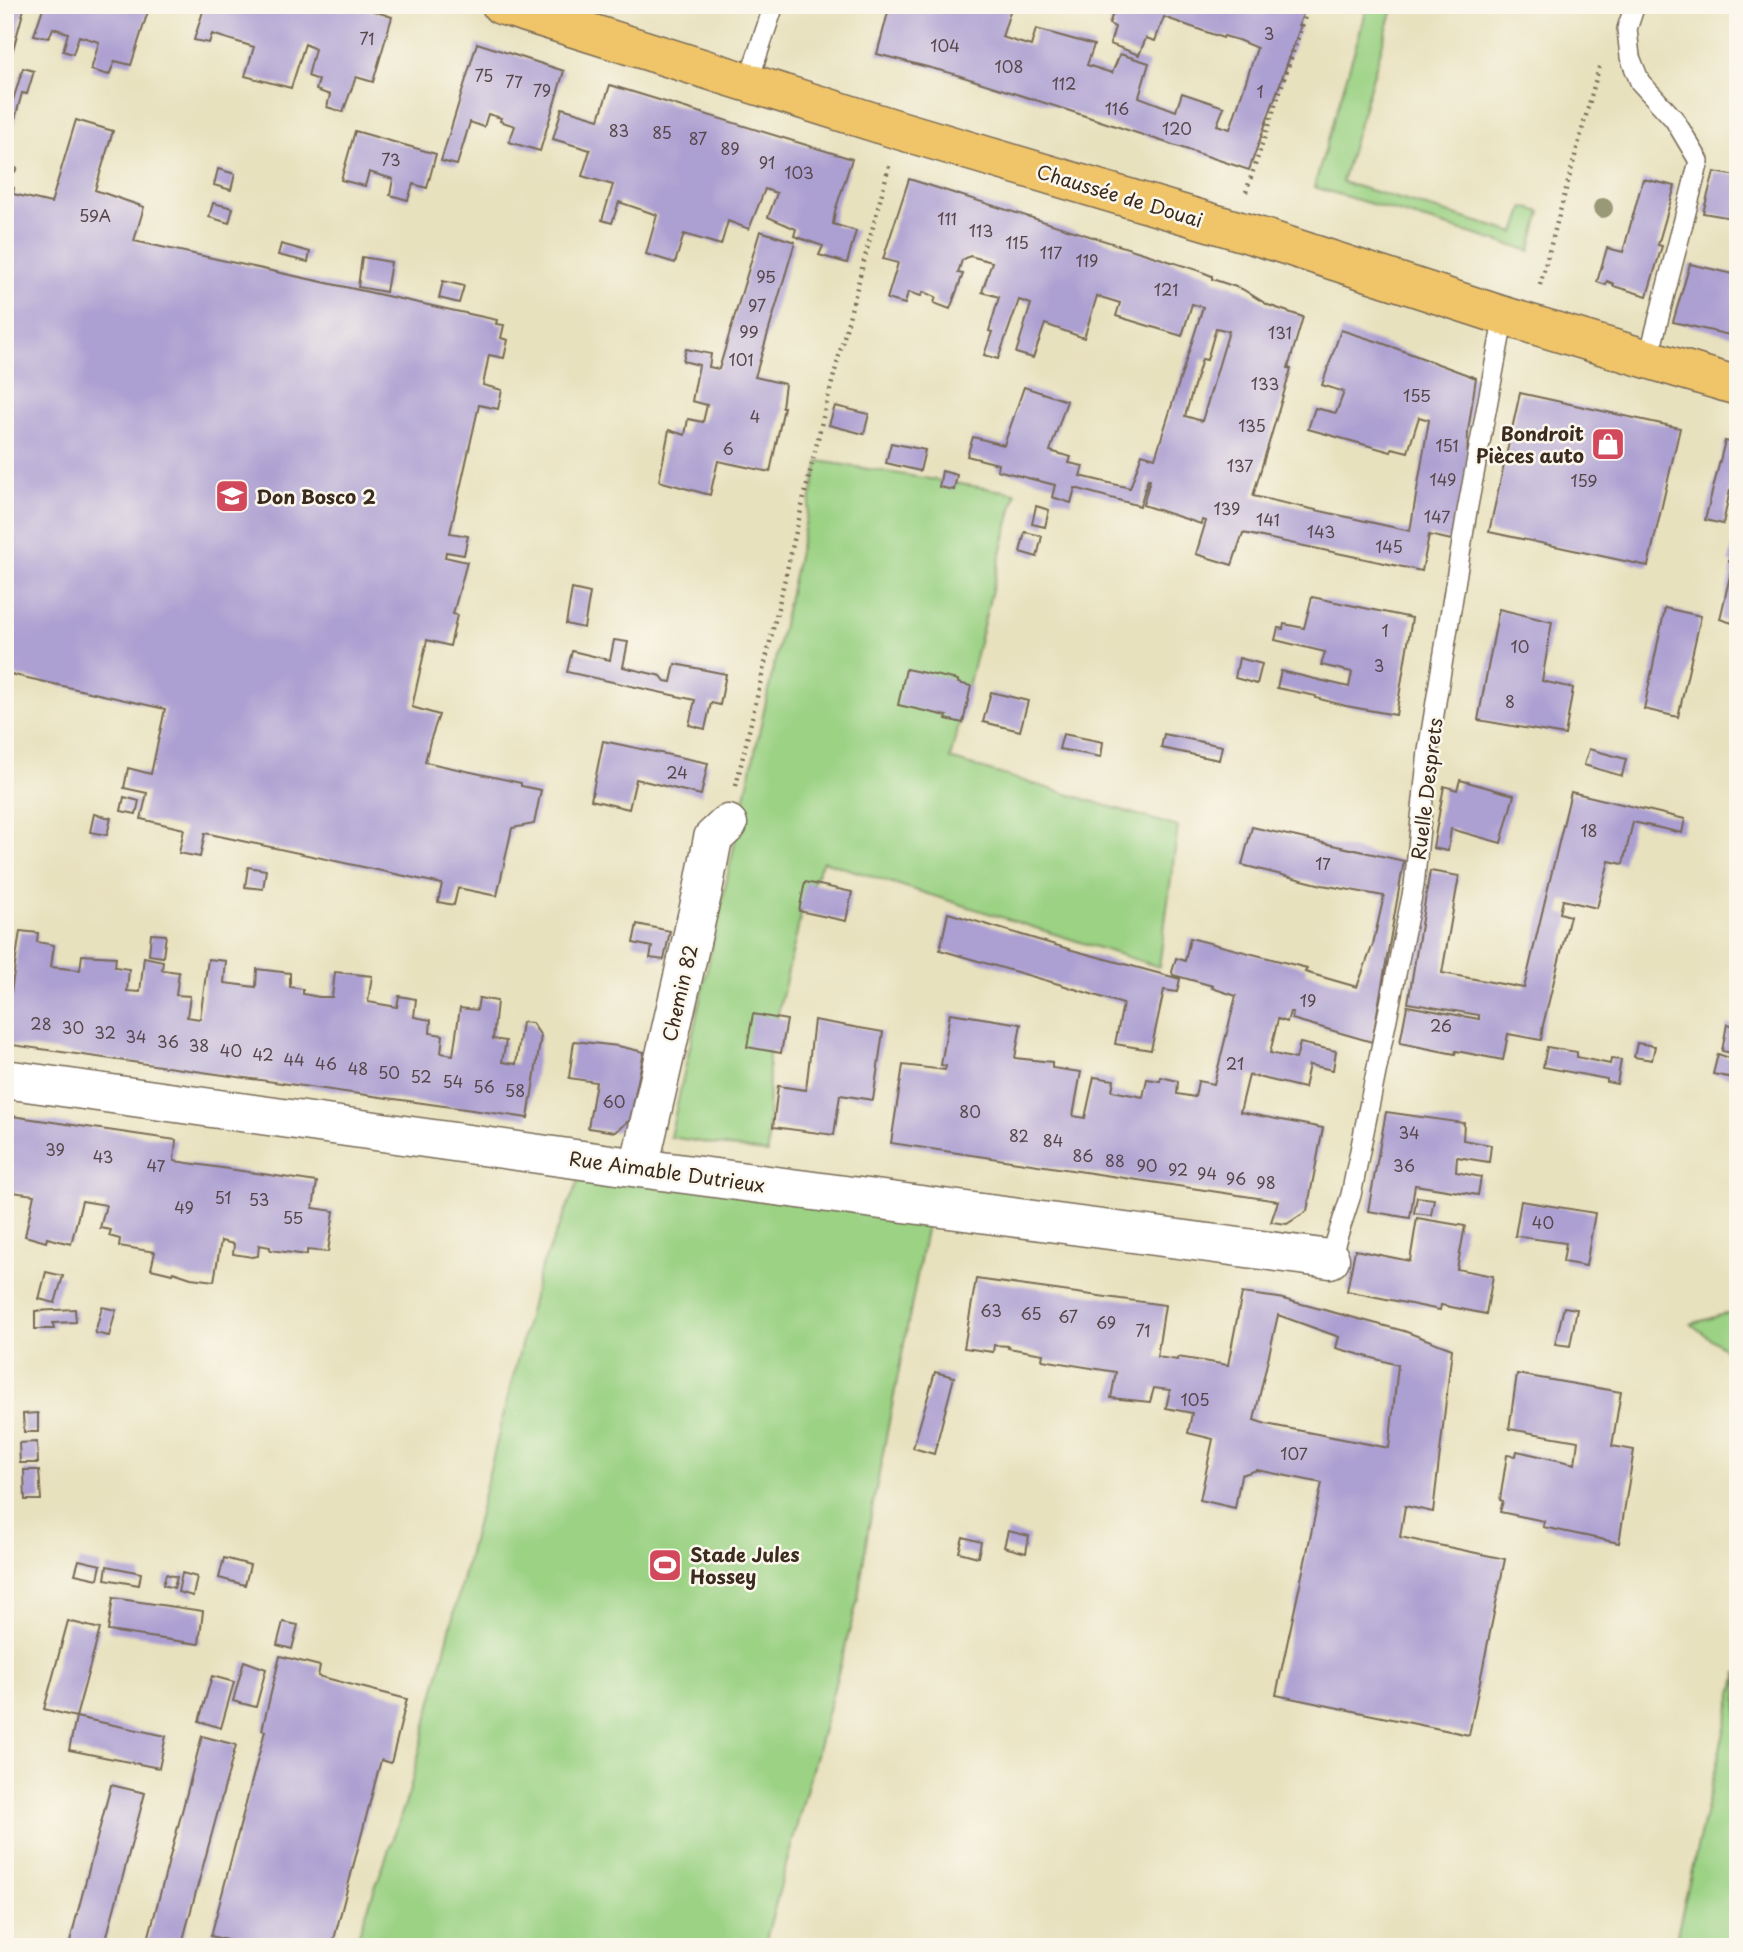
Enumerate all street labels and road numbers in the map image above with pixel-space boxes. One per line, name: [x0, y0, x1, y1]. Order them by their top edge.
street label: Chaussée de Douai: [1034, 156, 1206, 234]
street label: Ruelle Desprets: [1403, 716, 1449, 862]
street label: Chemin 82: [654, 942, 704, 1044]
street label: Rue Aimable Dutrieux: [567, 1143, 767, 1199]

